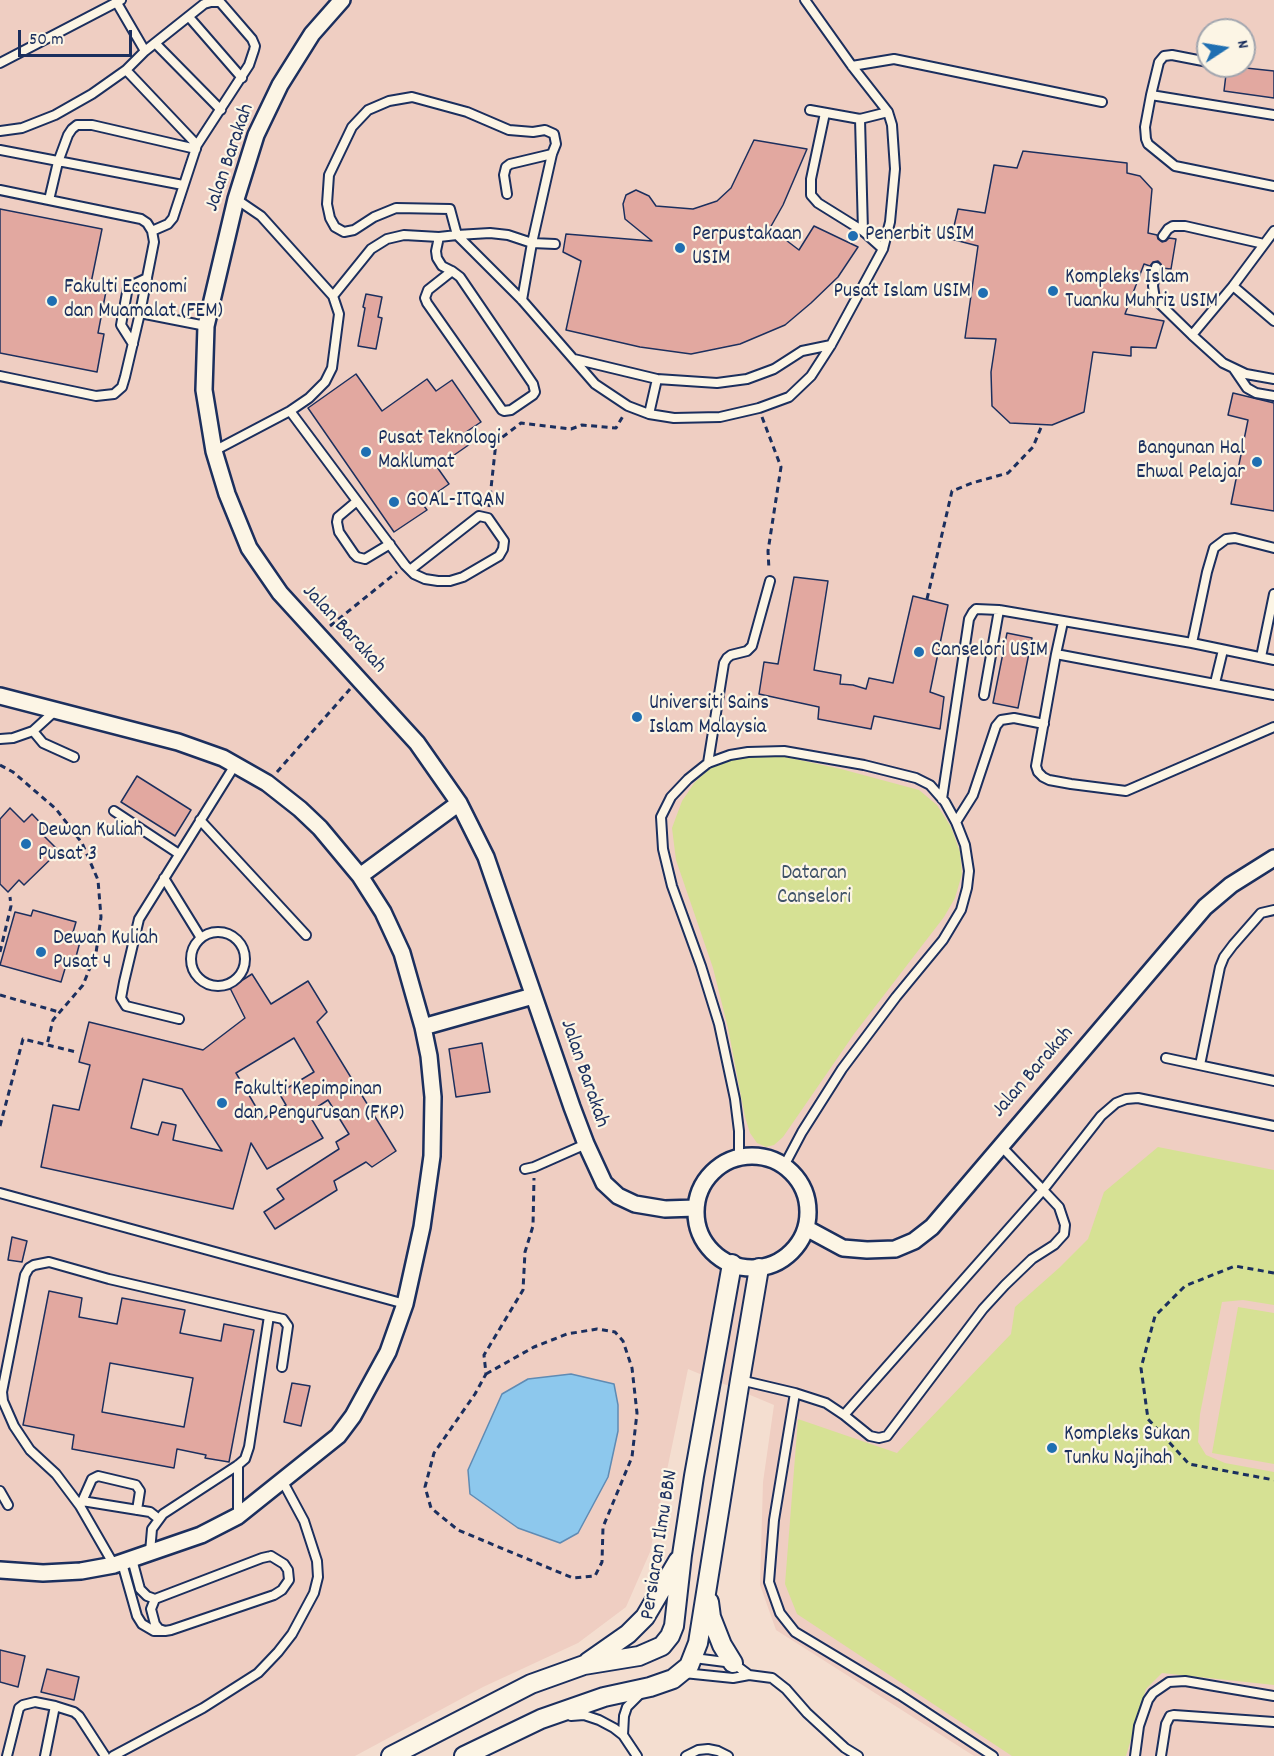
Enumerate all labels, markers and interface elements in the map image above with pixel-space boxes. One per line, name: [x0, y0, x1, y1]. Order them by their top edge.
scale bar: [21, 18, 135, 56]
north arrow: [1196, 18, 1256, 78]
text: 50 m: [29, 28, 64, 53]
text: N: [1230, 38, 1254, 51]
street label: Jalan Barakah: [201, 101, 261, 215]
place label: Perpustakaan USIM: [692, 223, 802, 273]
place label: Penerbit USIM: [865, 223, 974, 249]
marker: Penerbit USIM: [846, 229, 860, 243]
marker: Perpustakaan USIM: [673, 241, 687, 255]
place label: Kompleks Islam Tuanku Muhriz USIM: [1065, 266, 1218, 316]
place label: Fakulti Economi dan Muamalat (FEM): [64, 276, 223, 326]
place label: Pusat Islam USIM: [834, 280, 971, 306]
marker: Kompleks Islam Tuanku Muhriz USIM: [1046, 284, 1060, 298]
marker: Pusat Islam USIM: [976, 286, 990, 300]
marker: Fakulti Economi dan Muamalat (FEM): [45, 294, 59, 308]
place label: Pusat Teknologi Maklumat: [378, 427, 501, 477]
place label: Bangunan Hal Ehwal Pelajar: [1136, 437, 1245, 487]
marker: Pusat Teknologi Maklumat: [359, 445, 373, 459]
marker: Bangunan Hal Ehwal Pelajar: [1250, 455, 1264, 469]
place label: GOAL-ITQAN: [406, 489, 505, 515]
marker: GOAL-ITQAN: [387, 495, 401, 509]
street label: Jalan Barakah: [295, 580, 391, 680]
place label: Canselori USIM: [931, 639, 1048, 665]
marker: Canselori USIM: [912, 645, 926, 659]
place label: Universiti Sains Islam Malaysia: [649, 692, 769, 742]
marker: Universiti Sains Islam Malaysia: [630, 710, 644, 724]
place label: Dewan Kuliah Pusat 3: [38, 819, 143, 869]
marker: Dewan Kuliah Pusat 3: [19, 837, 33, 851]
park label: Dataran Canselori: [777, 862, 851, 912]
place label: Dewan Kuliah Pusat 4: [53, 927, 158, 977]
marker: Dewan Kuliah Pusat 4: [34, 945, 48, 959]
street label: Jalan Barakah: [553, 1017, 613, 1131]
street label: Jalan Barakah: [988, 1022, 1080, 1124]
place label: Fakulti Kepimpinan dan Pengurusan (FKP): [234, 1078, 404, 1128]
marker: Fakulti Kepimpinan dan Pengurusan (FKP): [215, 1096, 229, 1110]
place label: Kompleks Sukan Tunku Najihah: [1064, 1423, 1190, 1473]
marker: Kompleks Sukan Tunku Najihah: [1045, 1441, 1059, 1455]
street label: Persiaran Ilmu BBN: [637, 1468, 685, 1622]

